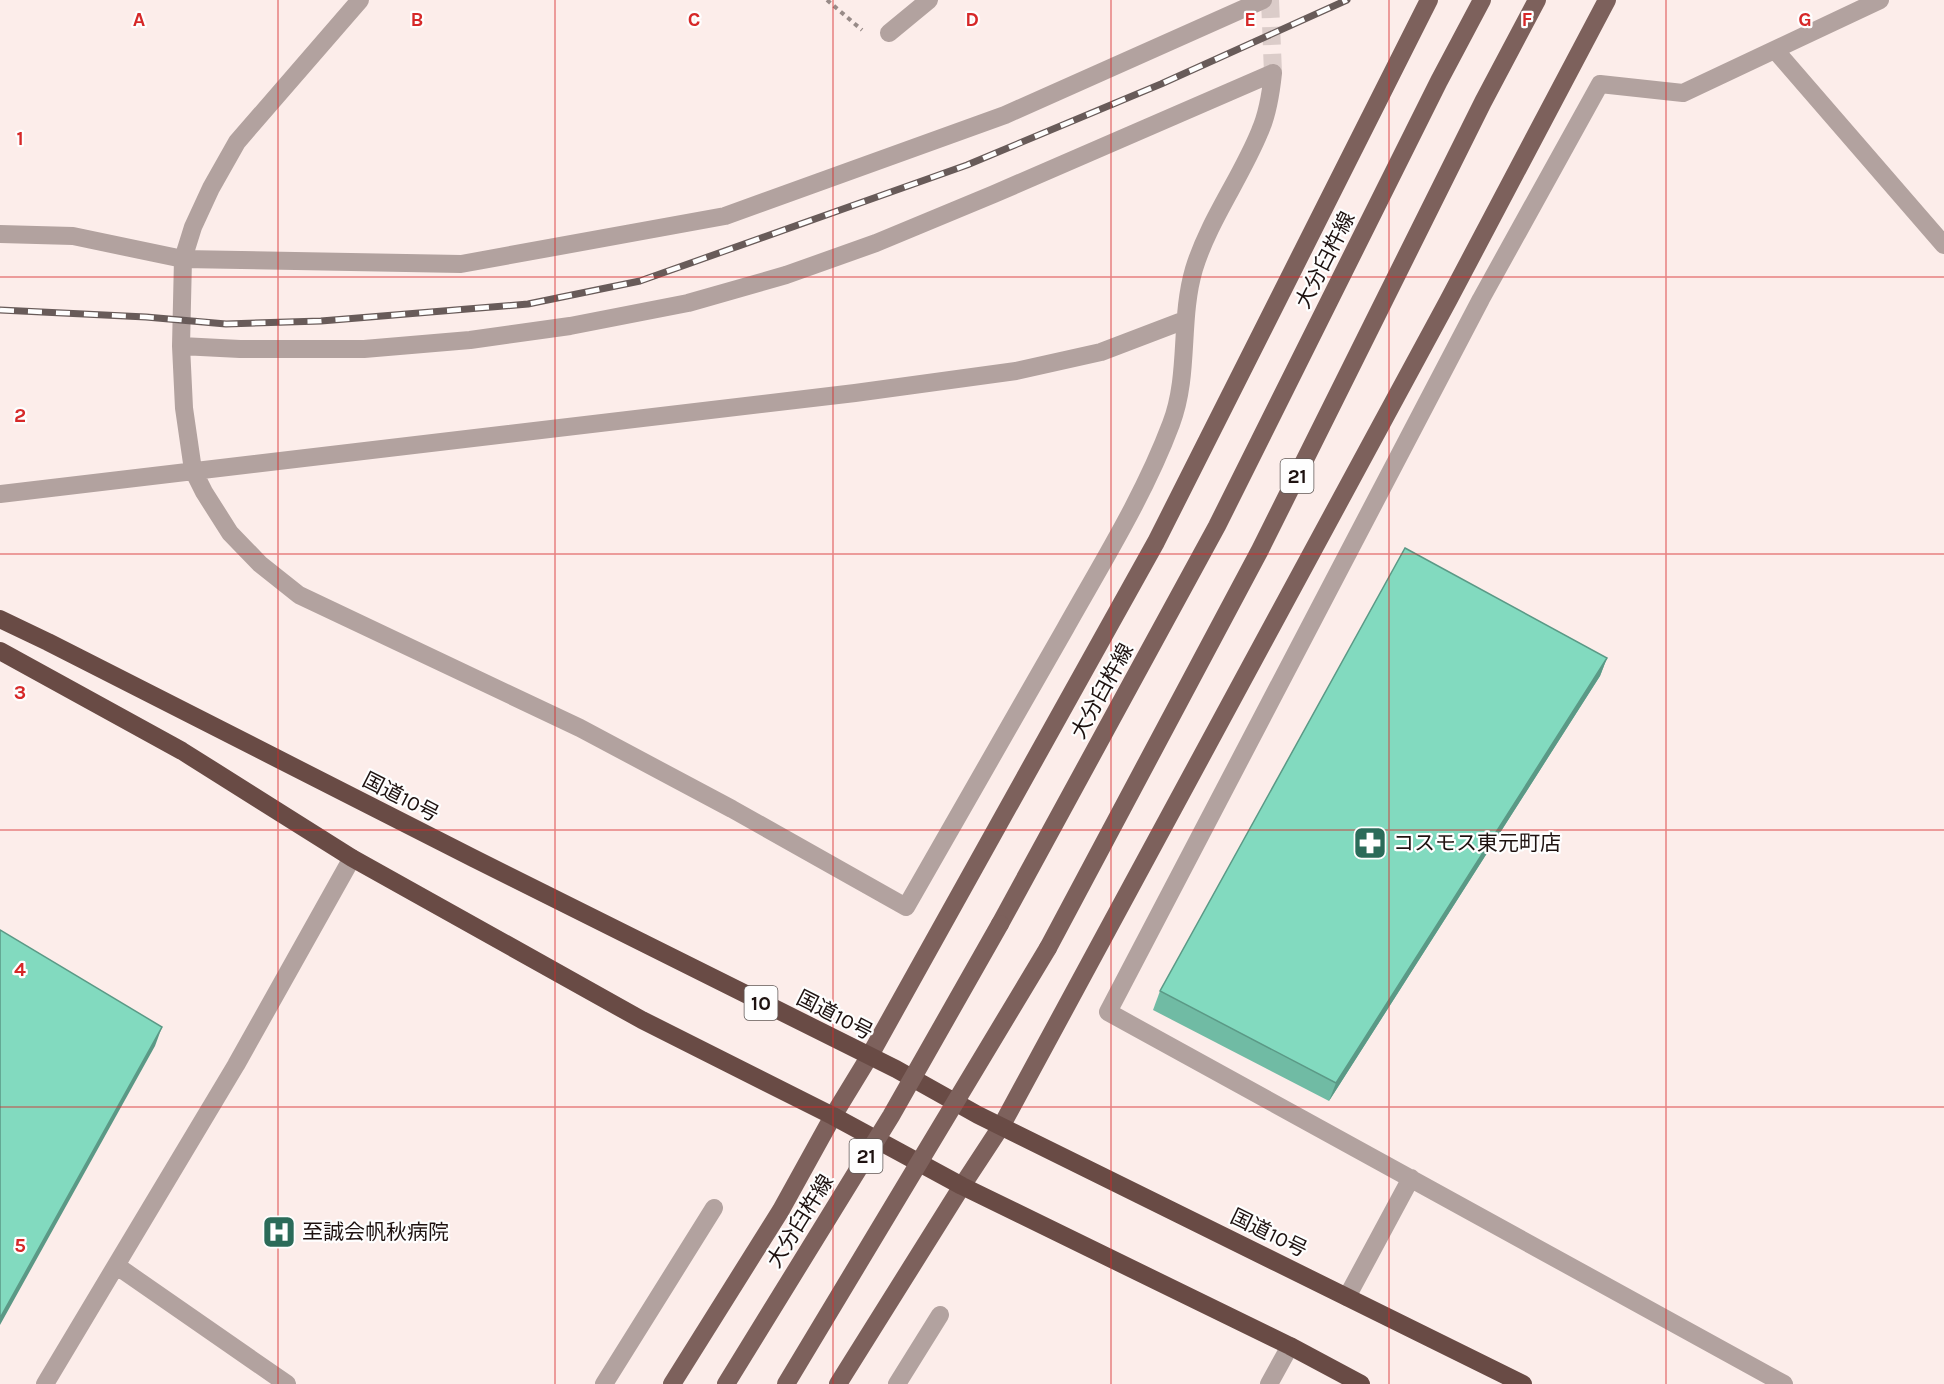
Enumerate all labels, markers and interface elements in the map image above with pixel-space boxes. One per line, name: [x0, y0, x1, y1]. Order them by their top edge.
text: A: [133, 8, 146, 31]
text: B: [411, 8, 423, 31]
text: C: [688, 8, 700, 31]
text: D: [965, 8, 979, 31]
text: E: [1244, 8, 1256, 31]
text: F: [1522, 8, 1533, 31]
text: G: [1798, 8, 1812, 31]
text: 1: [16, 127, 24, 150]
street label: 大分臼杵線: [1290, 208, 1360, 312]
text: 2: [14, 404, 26, 427]
road number: 21: [1280, 459, 1314, 493]
street label: 大分臼杵線: [1066, 639, 1138, 743]
text: 3: [14, 681, 26, 704]
street label: 国道10号: [359, 768, 443, 826]
pharmacy icon: コスモス東元町店: [1352, 825, 1388, 861]
place label: コスモス東元町店: [1393, 831, 1561, 855]
text: 4: [14, 958, 26, 981]
road number: 10: [744, 986, 777, 1020]
street label: 国道10号: [793, 986, 877, 1044]
road number: 21: [850, 1139, 882, 1173]
street label: 大分臼杵線: [762, 1170, 838, 1272]
street label: 国道10号: [1227, 1204, 1311, 1262]
hospital icon: 至誠会帆秋病院: [261, 1214, 297, 1250]
place label: 至誠会帆秋病院: [302, 1220, 449, 1244]
text: 5: [14, 1234, 26, 1257]

